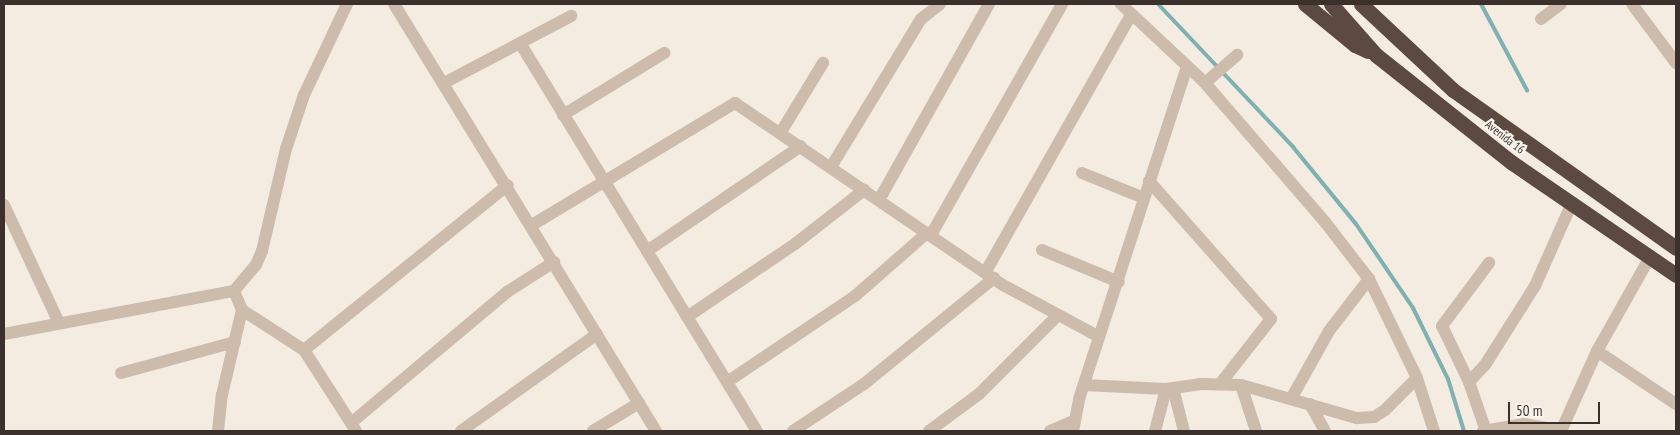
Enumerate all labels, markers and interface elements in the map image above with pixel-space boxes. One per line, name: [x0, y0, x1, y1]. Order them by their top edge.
street label: Avenida 16: [1482, 117, 1528, 157]
scale bar: [1510, 392, 1602, 424]
text: 50 m: [1516, 401, 1542, 420]

